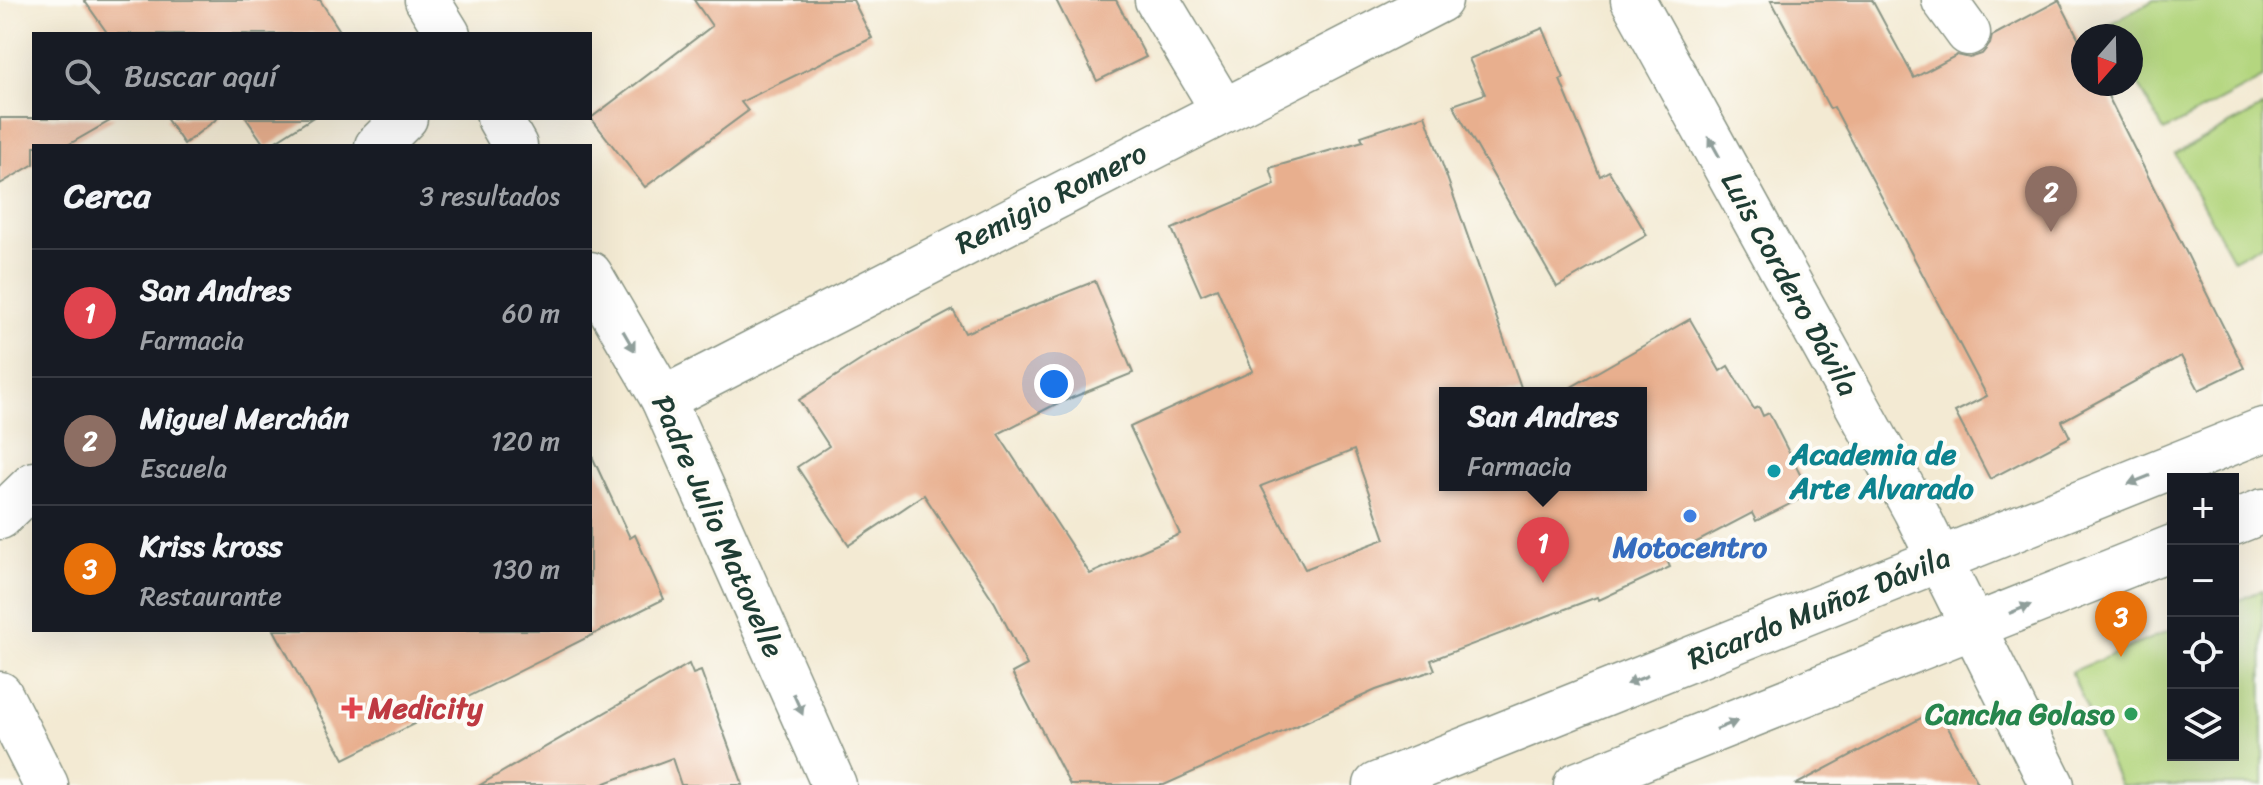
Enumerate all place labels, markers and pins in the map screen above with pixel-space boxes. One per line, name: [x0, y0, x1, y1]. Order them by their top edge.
pin: 2: [2025, 166, 2077, 232]
place label: Academia de Arte Alvarado: [1788, 427, 1975, 515]
marker: Academia de Arte Alvarado: [1765, 462, 1783, 480]
marker: Motocentro: [1681, 507, 1699, 525]
pin: 1: [1517, 517, 1569, 583]
place label: Motocentro: [1612, 520, 1768, 574]
pin: 3: [2095, 591, 2147, 657]
place label: Medicity: [367, 681, 484, 735]
place label: Cancha Golaso: [1924, 687, 2116, 741]
marker: Medicity: [343, 699, 361, 717]
marker: Cancha Golaso: [2122, 705, 2140, 723]

